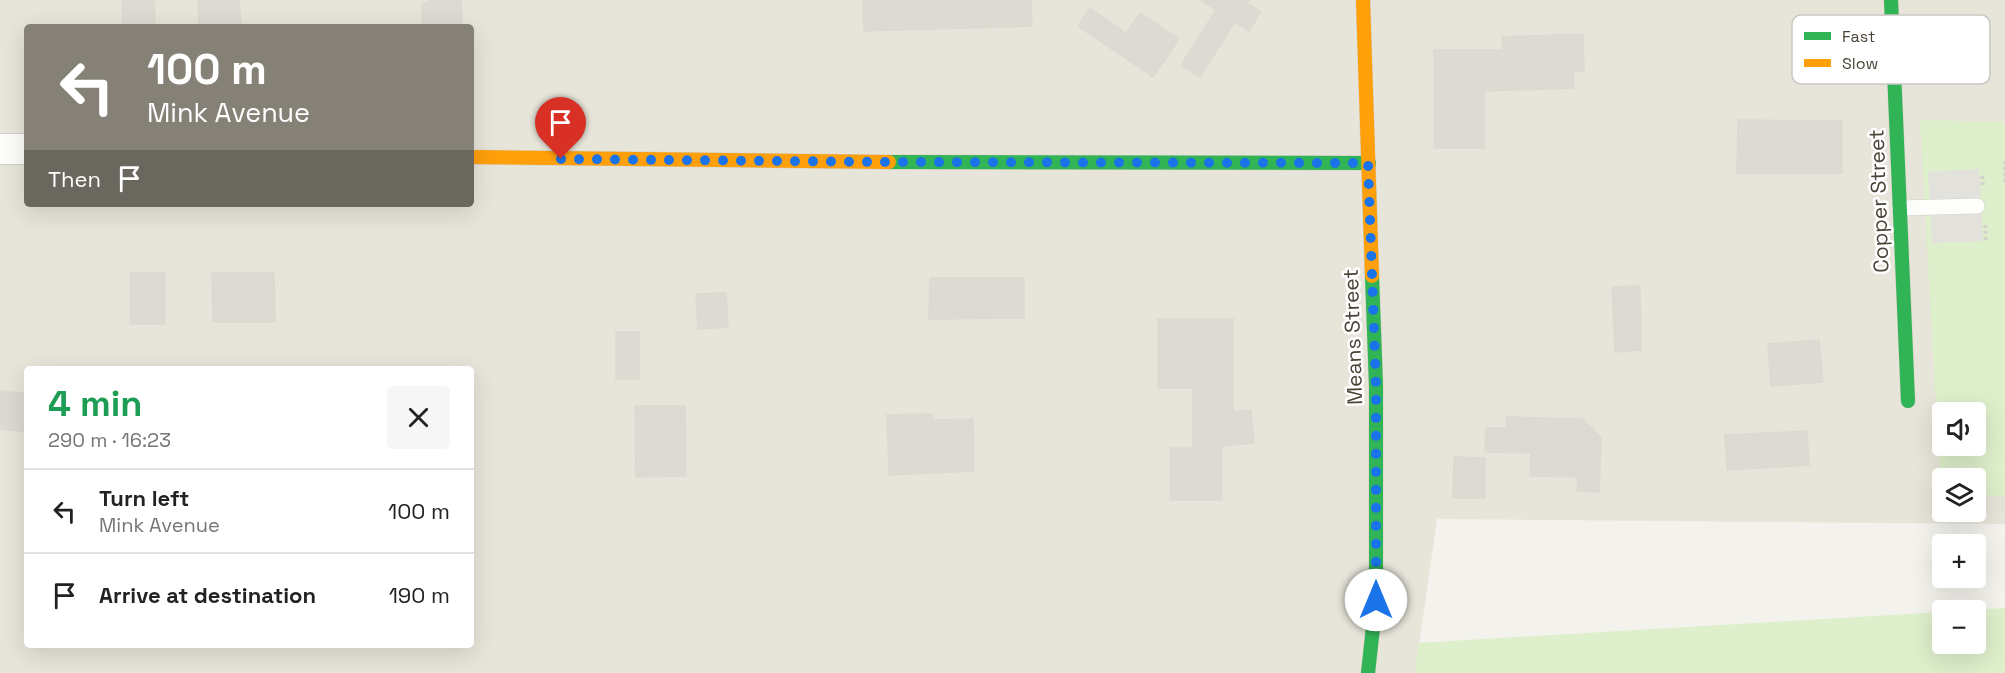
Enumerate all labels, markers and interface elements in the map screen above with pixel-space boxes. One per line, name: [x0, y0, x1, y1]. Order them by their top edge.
legend: [1792, 15, 1990, 84]
text: Fast: [1842, 26, 1875, 47]
text: 100 m: [147, 43, 267, 96]
icon: left: [48, 48, 126, 126]
text: Slow: [1842, 53, 1878, 74]
text: Mink Avenue: [147, 95, 310, 130]
pin: [535, 97, 586, 159]
icon: arrive: [544, 106, 577, 139]
street label: Copper Street: [1863, 129, 1894, 273]
icon: arrive: [113, 162, 146, 195]
text: Then: [48, 165, 101, 193]
street label: Means Street: [1337, 268, 1368, 406]
text: 4 min: [48, 381, 143, 427]
button: close: [387, 386, 450, 449]
map controls: [1932, 402, 1986, 654]
button: sound: [1932, 402, 1986, 456]
text: 290 m · 16:23: [48, 427, 171, 453]
button: layers: [1932, 468, 1986, 522]
text: Turn left: [99, 484, 189, 512]
icon: left: [48, 495, 81, 528]
text: 100 m: [388, 497, 450, 525]
text: Mink Avenue: [99, 512, 220, 538]
button: +: [1932, 534, 1986, 588]
position arrow: [1344, 568, 1408, 632]
icon: arrive: [48, 579, 81, 612]
text: Arrive at destination: [99, 581, 316, 609]
text: 190 m: [389, 581, 450, 609]
button: −: [1932, 600, 1986, 654]

